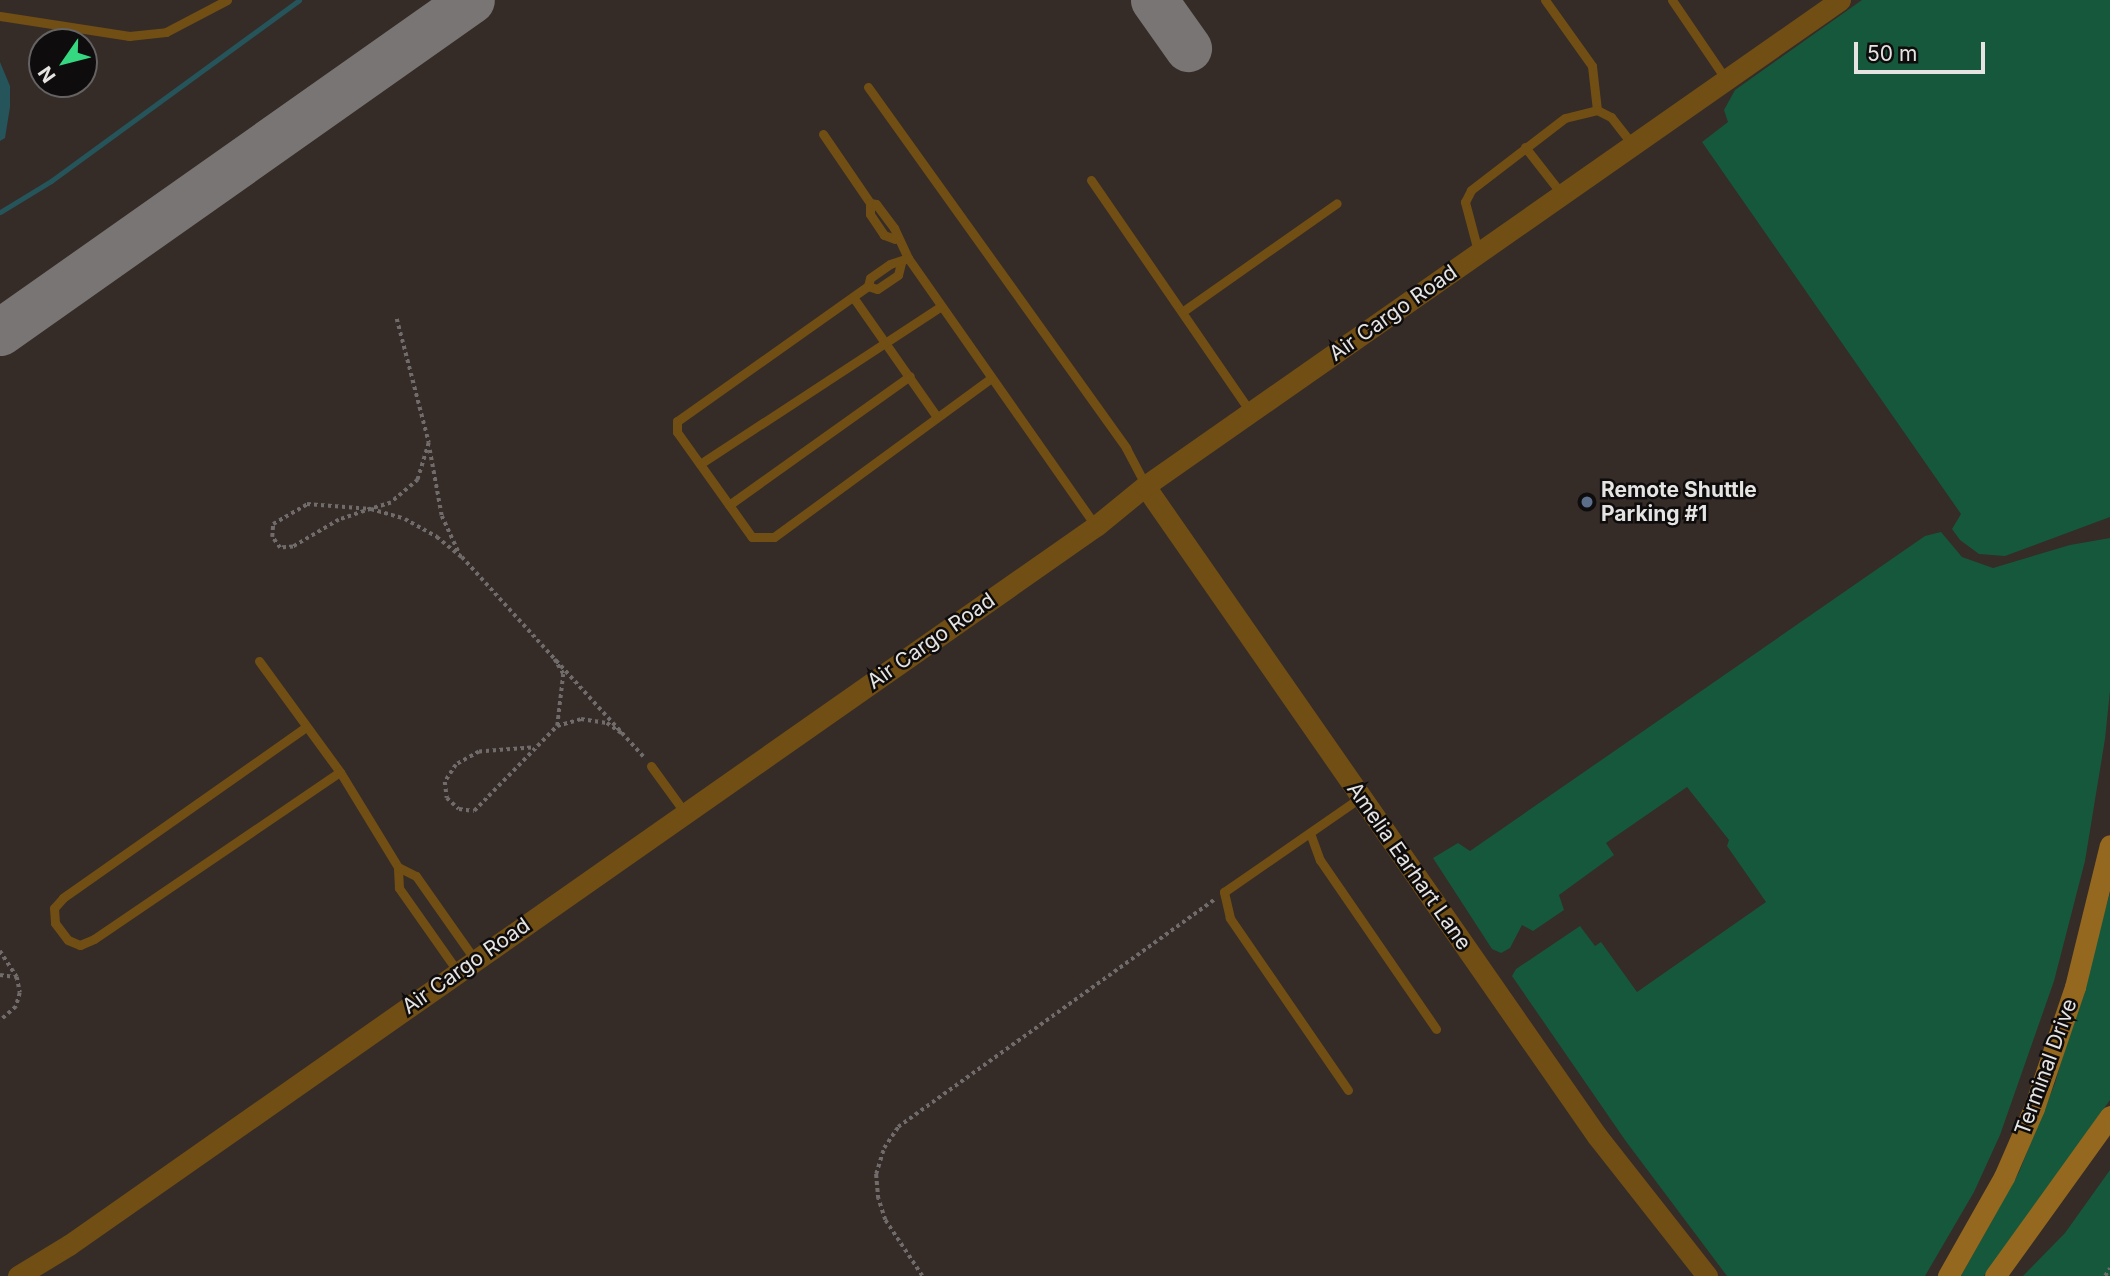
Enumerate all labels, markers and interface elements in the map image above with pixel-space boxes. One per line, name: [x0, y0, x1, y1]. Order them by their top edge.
north arrow: [28, 28, 98, 98]
scale bar: [1858, 28, 1989, 72]
text: 50 m: [1867, 41, 1917, 66]
text: N: [33, 62, 61, 87]
street label: Air Cargo Road: [1324, 260, 1462, 366]
place label: Remote Shuttle Parking #1: [1601, 477, 1757, 527]
marker: Remote Shuttle Parking #1: [1579, 494, 1595, 510]
street label: Air Cargo Road: [862, 588, 1000, 694]
street label: Amelia Earhart Lane: [1342, 777, 1476, 955]
street label: Air Cargo Road: [397, 913, 535, 1019]
street label: Terminal Drive: [2010, 995, 2082, 1139]

